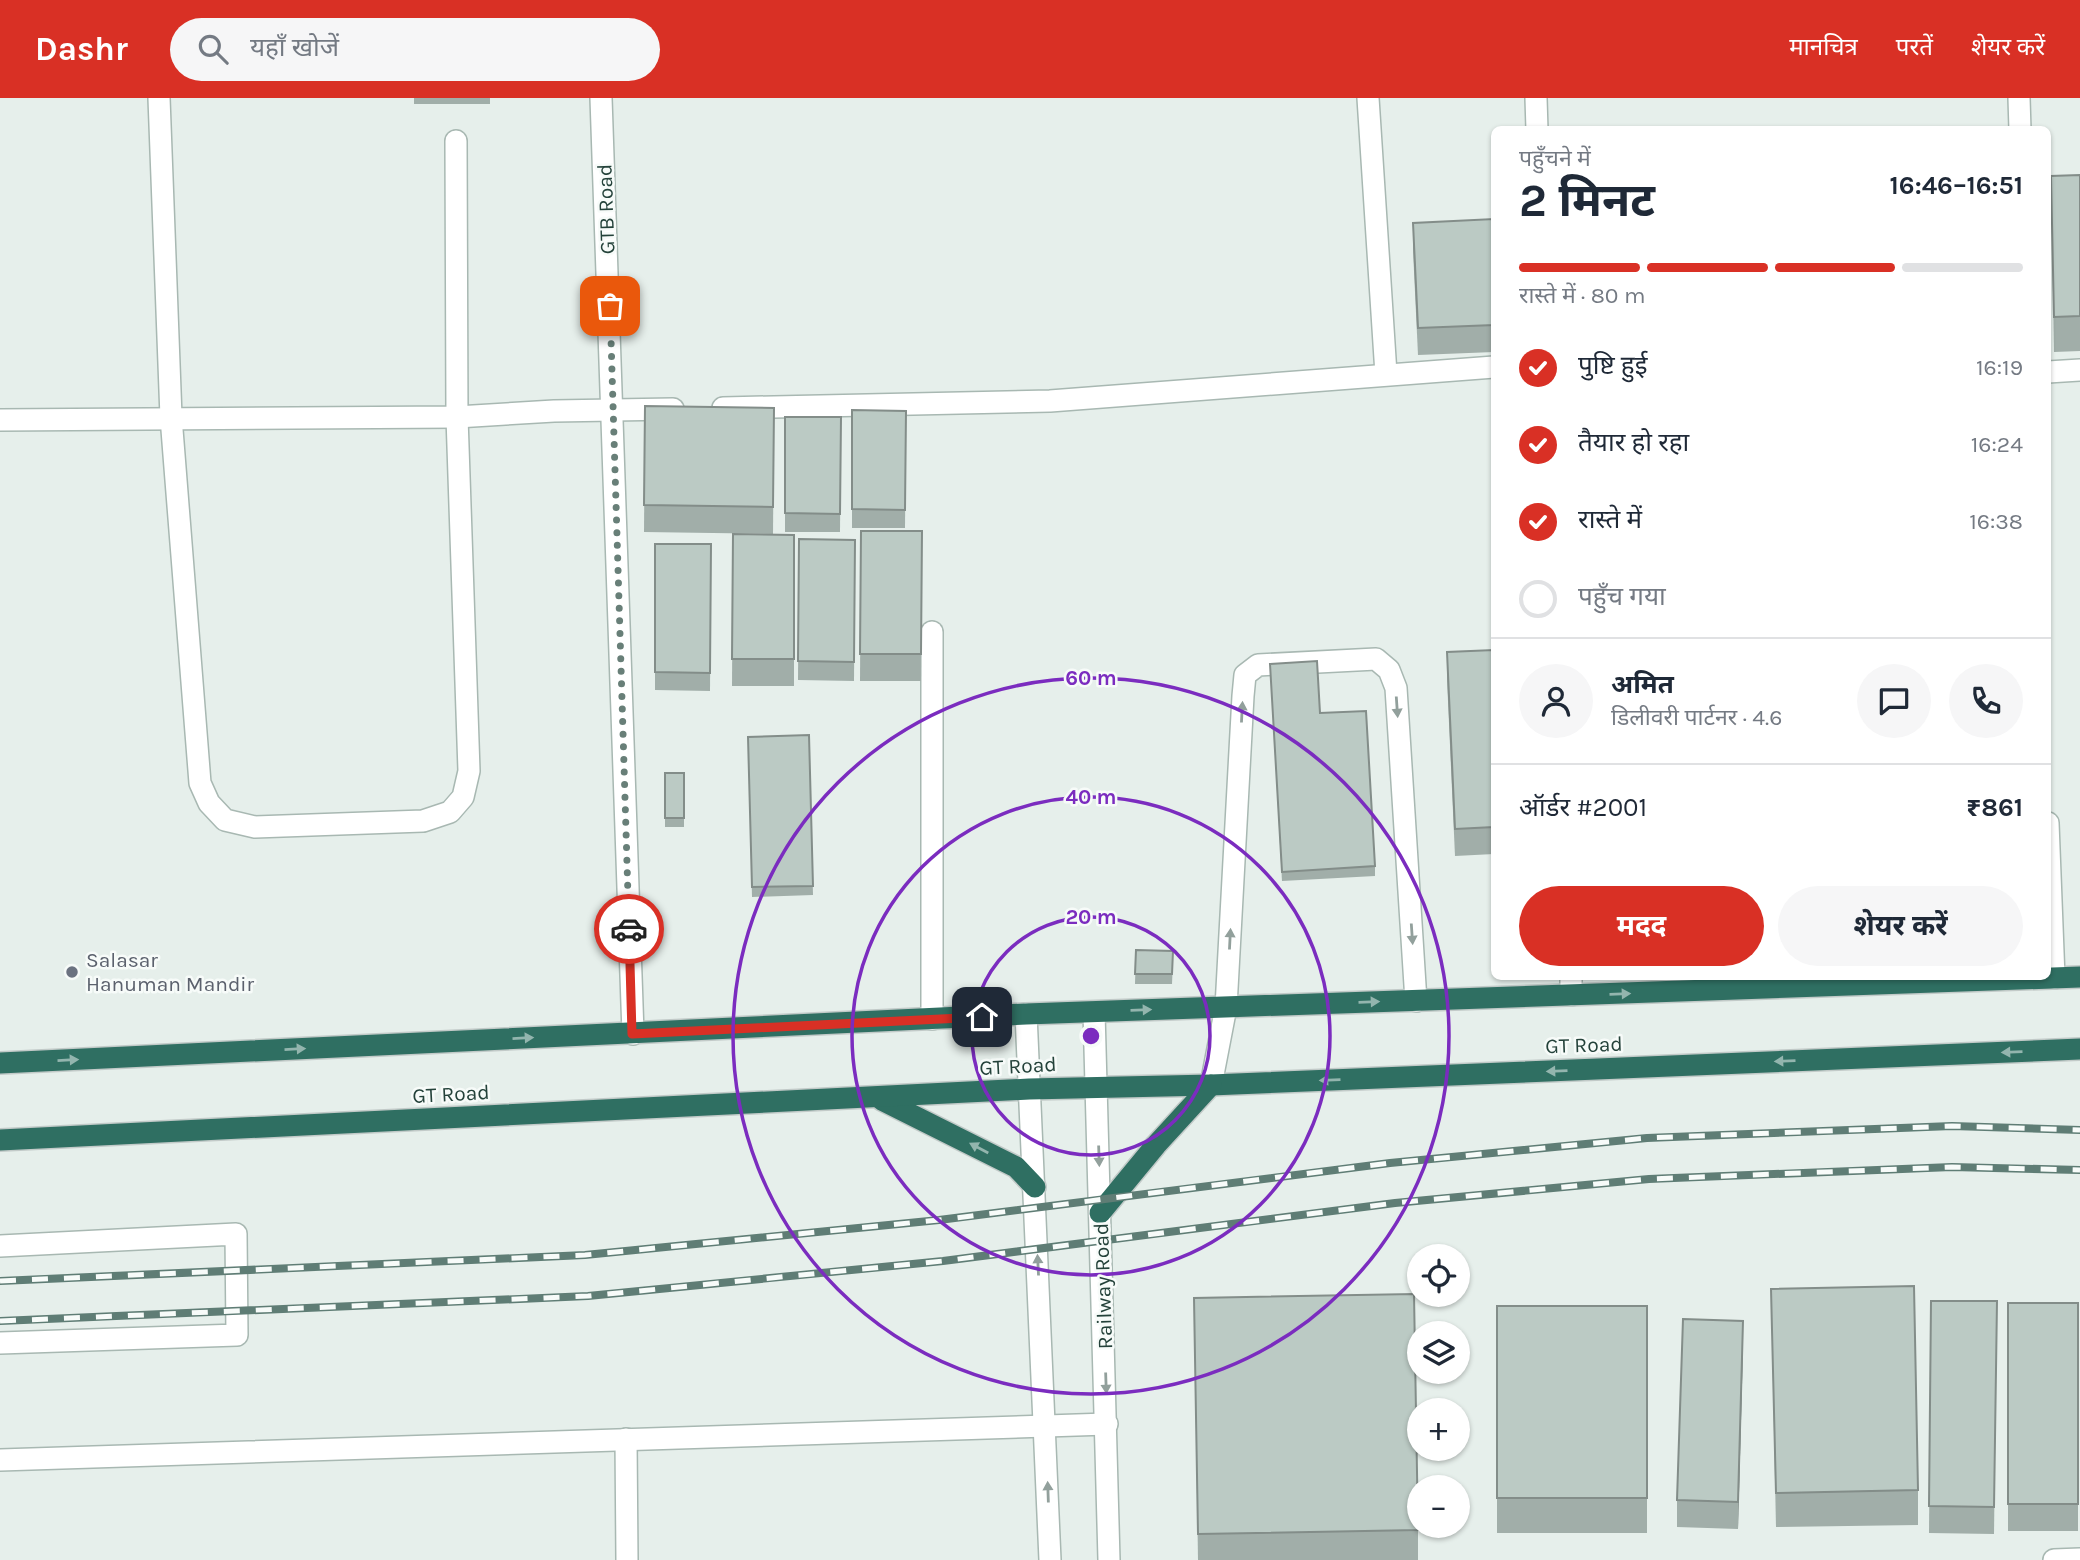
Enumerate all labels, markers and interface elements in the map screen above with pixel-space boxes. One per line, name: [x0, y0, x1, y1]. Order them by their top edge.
search box: [170, 18, 660, 81]
text: Dashr: [35, 30, 128, 68]
icon: search: [194, 30, 232, 68]
text: यहाँ खोजें: [250, 32, 339, 63]
text: मानचित्र: [1789, 33, 1858, 61]
text: परतें: [1896, 33, 1933, 61]
text: शेयर करें: [1971, 33, 2045, 61]
text: पहुँचने में: [1519, 145, 1591, 172]
street label: GTB Road: [592, 163, 620, 255]
text: 16:46–16:51: [1890, 170, 2023, 201]
text: 2 मिनट: [1519, 174, 1655, 228]
pin: [580, 276, 640, 336]
text: रास्ते में · 80 m: [1519, 282, 1645, 309]
icon: bag: [591, 287, 629, 325]
icon: check: [1519, 349, 1557, 387]
text: पुष्टि हुई: [1578, 350, 1647, 381]
text: 16:19: [1976, 354, 2023, 381]
icon: check: [1519, 426, 1557, 464]
text: तैयार हो रहा: [1578, 427, 1689, 458]
text: 16:24: [1971, 431, 2023, 458]
icon: check: [1519, 503, 1557, 541]
text: रास्ते में: [1578, 504, 1642, 535]
text: 16:38: [1969, 508, 2023, 535]
text: पहुँच गया: [1578, 581, 1666, 612]
button: person: [1519, 664, 1593, 738]
button: chat: [1857, 664, 1931, 738]
button: phone: [1949, 664, 2023, 738]
text: 60 m: [1065, 666, 1117, 690]
text: अमित: [1611, 669, 1674, 700]
one-way arrow: [1392, 697, 1403, 719]
one-way arrow: [1237, 701, 1248, 723]
text: डिलीवरी पार्टनर · 4.6: [1611, 704, 1782, 731]
text: 40 m: [1065, 785, 1117, 809]
text: ऑर्डर #2001: [1519, 792, 1647, 823]
text: ₹861: [1966, 792, 2023, 823]
button: मदद: [1519, 886, 1764, 966]
button: शेयर करें: [1778, 886, 2023, 966]
courier: [594, 894, 664, 964]
text: 20 m: [1065, 905, 1117, 929]
icon: car: [610, 910, 648, 948]
one-way arrow: [1407, 924, 1418, 946]
one-way arrow: [1224, 928, 1235, 950]
place label: Salasar Hanuman Mandir: [86, 948, 255, 996]
marker: Salasar Hanuman Mandir: [64, 964, 80, 980]
pin: [952, 987, 1012, 1047]
one-way arrow: [1610, 988, 1632, 999]
one-way arrow: [1358, 997, 1380, 1008]
icon: home: [963, 998, 1001, 1036]
one-way arrow: [1130, 1005, 1152, 1016]
centre of rings: [1079, 1024, 1103, 1048]
street label: GT Road: [1545, 1032, 1623, 1058]
one-way arrow: [512, 1033, 534, 1044]
one-way arrow: [285, 1043, 307, 1054]
one-way arrow: [2001, 1047, 2023, 1058]
street label: GT Road: [979, 1052, 1057, 1080]
one-way arrow: [57, 1054, 79, 1065]
one-way arrow: [1773, 1056, 1795, 1067]
one-way arrow: [1546, 1065, 1568, 1076]
one-way arrow: [1319, 1075, 1341, 1086]
street label: GT Road: [412, 1080, 490, 1108]
one-way arrow: [970, 1142, 989, 1154]
one-way arrow: [1093, 1145, 1104, 1167]
street label: Railway Road: [1089, 1222, 1117, 1350]
map controls: [1407, 1244, 1470, 1538]
button: locate: [1407, 1244, 1470, 1307]
one-way arrow: [1033, 1253, 1044, 1275]
button: layers: [1407, 1321, 1470, 1384]
one-way arrow: [1100, 1372, 1111, 1394]
button: +: [1407, 1398, 1470, 1461]
button: −: [1407, 1475, 1470, 1538]
one-way arrow: [1043, 1481, 1054, 1503]

